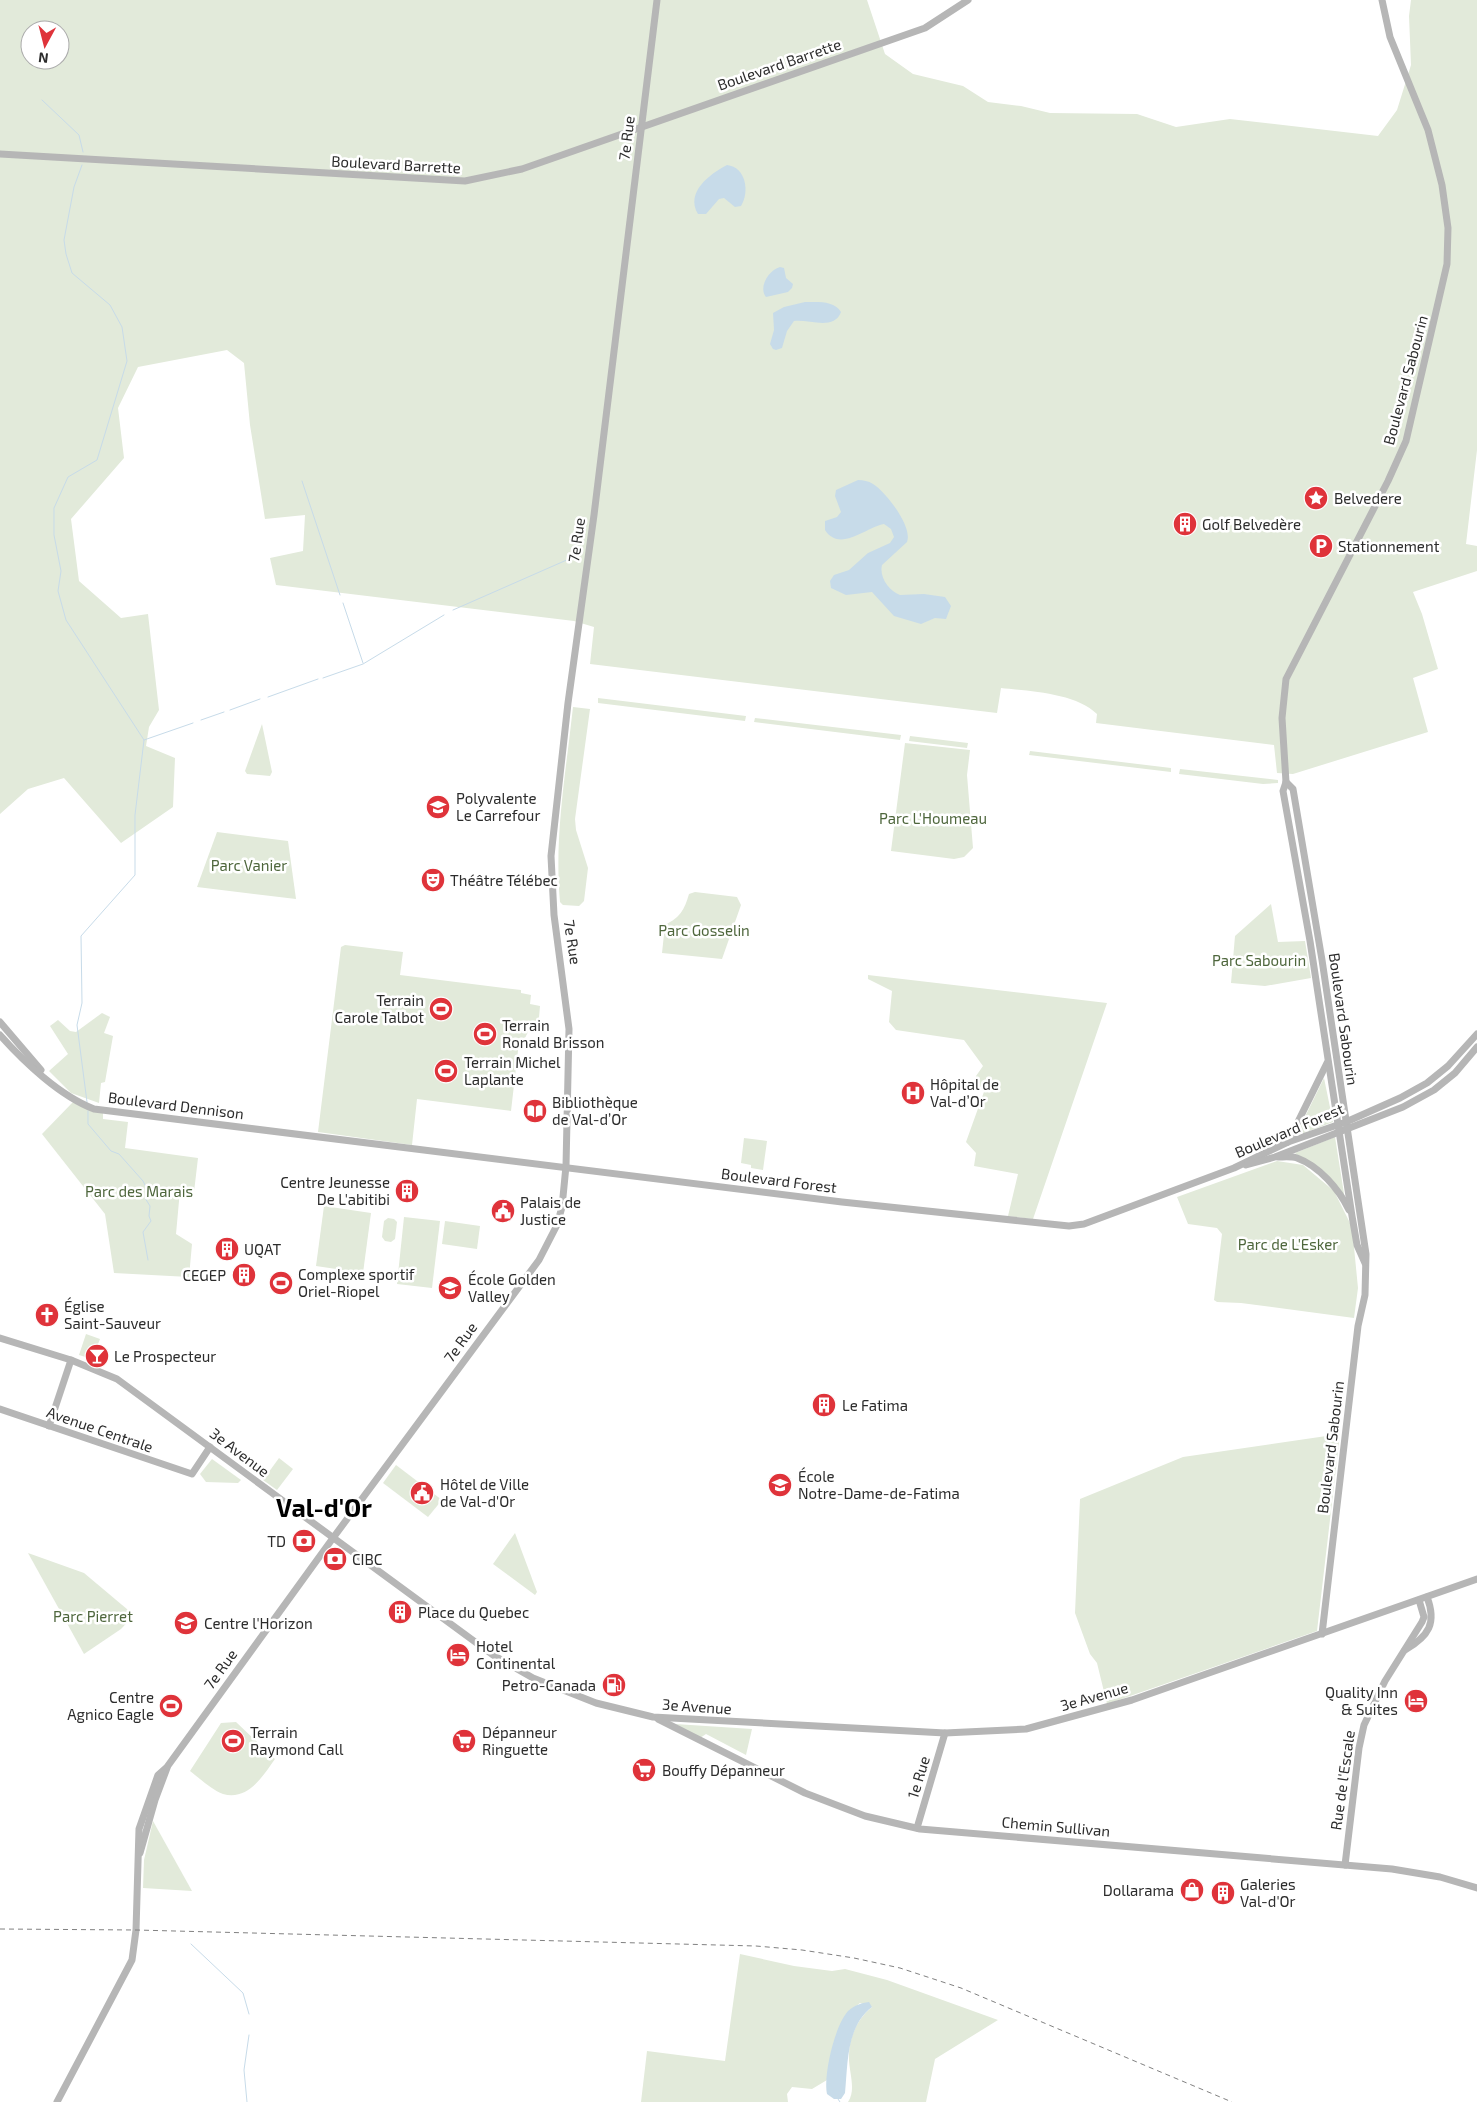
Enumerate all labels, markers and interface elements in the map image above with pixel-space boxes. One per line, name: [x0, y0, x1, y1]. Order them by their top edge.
north arrow: [20, 20, 70, 70]
street label: Boulevard Barrette: [715, 34, 843, 94]
text: N: [37, 49, 49, 67]
street label: 7e Rue: [614, 115, 638, 161]
street label: Boulevard Barrette: [331, 152, 461, 176]
street label: Boulevard Sabourin: [1379, 313, 1431, 447]
place icon: Belvedere: [1303, 485, 1329, 511]
place label: Belvedere: [1334, 489, 1402, 507]
building icon: Golf Belvedère: [1172, 511, 1198, 537]
place label: Golf Belvedère: [1202, 515, 1301, 533]
street label: 7e Rue: [564, 516, 588, 564]
parking icon: Stationnement: [1308, 533, 1334, 559]
place label: Stationnement: [1338, 537, 1440, 555]
place label: Polyvalente Le Carrefour: [456, 789, 540, 824]
school or university icon: Polyvalente Le Carrefour: [425, 794, 451, 820]
park label: Parc L'Houmeau: [879, 809, 987, 827]
park label: Parc Vanier: [211, 856, 287, 874]
theatre icon: Théâtre Télébec: [420, 867, 446, 893]
place label: Théâtre Télébec: [450, 871, 558, 889]
street label: 7e Rue: [561, 918, 585, 966]
park label: Parc Gosselin: [658, 921, 750, 939]
park label: Parc Sabourin: [1212, 951, 1306, 969]
street label: Boulevard Sabourin: [1326, 952, 1362, 1086]
place label: Terrain Carole Talbot: [335, 991, 424, 1026]
sports icon: Terrain Carole Talbot: [428, 996, 454, 1022]
place label: Terrain Ronald Brisson: [502, 1016, 605, 1051]
sports icon: Terrain Ronald Brisson: [472, 1021, 498, 1047]
place label: Terrain Michel Laplante: [464, 1053, 561, 1088]
sports icon: Terrain Michel Laplante: [433, 1058, 459, 1084]
place label: Hôpital de Val-d’Or: [930, 1075, 999, 1110]
hospital icon: Hôpital de Val-d’Or: [900, 1080, 926, 1106]
street label: Boulevard Dennison: [107, 1088, 245, 1122]
place label: Bibliothèque de Val-d’Or: [552, 1093, 638, 1128]
library icon: Bibliothèque de Val-d’Or: [522, 1098, 548, 1124]
street label: Boulevard Forest: [1232, 1099, 1346, 1161]
street label: Boulevard Forest: [720, 1164, 838, 1196]
place label: Centre Jeunesse De L'abitibi: [280, 1173, 390, 1208]
building icon: Centre Jeunesse De L'abitibi: [394, 1178, 420, 1204]
park label: Parc des Marais: [85, 1182, 193, 1200]
place label: Palais de Justice: [520, 1193, 581, 1228]
public building icon: Palais de Justice: [490, 1198, 516, 1224]
park label: Parc de L'Esker: [1238, 1235, 1338, 1253]
building icon: UQAT: [214, 1236, 240, 1262]
place label: UQAT: [244, 1240, 281, 1259]
building icon: CEGEP: [231, 1262, 257, 1288]
place label: Complexe sportif Oriel-Riopel: [298, 1265, 415, 1300]
place label: CEGEP: [182, 1266, 226, 1284]
sports icon: Complexe sportif Oriel-Riopel: [268, 1270, 294, 1296]
place label: École Golden Valley: [468, 1270, 556, 1305]
school or university icon: École Golden Valley: [437, 1275, 463, 1301]
place label: Église Saint-Sauveur: [64, 1297, 161, 1332]
church icon: Église Saint-Sauveur: [34, 1302, 60, 1328]
street label: 7e Rue: [440, 1319, 480, 1365]
bar icon: Le Prospecteur: [84, 1343, 110, 1369]
place label: Le Prospecteur: [114, 1347, 216, 1365]
street label: Boulevard Sabourin: [1313, 1380, 1347, 1514]
building icon: Le Fatima: [811, 1392, 837, 1418]
place label: Le Fatima: [842, 1396, 908, 1414]
street label: Avenue Centrale: [44, 1402, 156, 1456]
street label: 3e Avenue: [207, 1424, 273, 1480]
place label: École Notre-Dame-de-Fatima: [798, 1467, 960, 1502]
school or university icon: École Notre-Dame-de-Fatima: [767, 1472, 793, 1498]
place label: Hôtel de Ville de Val-d'Or: [440, 1475, 529, 1510]
public building icon: Hôtel de Ville de Val-d'Or: [409, 1480, 435, 1506]
district label: Val-d'Or: [276, 1492, 372, 1522]
bank icon: TD: [291, 1528, 317, 1554]
place label: TD: [267, 1532, 286, 1550]
bank icon: CIBC: [322, 1546, 348, 1572]
place label: CIBC: [352, 1550, 383, 1568]
building icon: Place du Quebec: [387, 1599, 413, 1625]
place label: Place du Quebec: [418, 1603, 529, 1622]
park label: Parc Pierret: [53, 1607, 133, 1625]
school or university icon: Centre l'Horizon: [173, 1610, 199, 1636]
place label: Centre l'Horizon: [204, 1614, 313, 1632]
place label: Hotel Continental: [476, 1637, 556, 1672]
hotel icon: Hotel Continental: [445, 1642, 471, 1668]
street label: 7e Rue: [200, 1646, 240, 1692]
fuel station icon: Petro-Canada: [601, 1672, 627, 1698]
place label: Petro-Canada: [502, 1676, 596, 1694]
street label: 3e Avenue: [1058, 1678, 1130, 1714]
place label: Quality Inn & Suites: [1325, 1683, 1398, 1718]
place label: Centre Agnico Eagle: [67, 1688, 154, 1723]
hotel icon: Quality Inn & Suites: [1403, 1688, 1429, 1714]
sports icon: Centre Agnico Eagle: [158, 1693, 184, 1719]
street label: 3e Avenue: [662, 1695, 732, 1717]
place label: Terrain Raymond Call: [250, 1723, 344, 1758]
place label: Dépanneur Ringuette: [482, 1723, 557, 1758]
sports icon: Terrain Raymond Call: [220, 1728, 246, 1754]
supermarket icon: Dépanneur Ringuette: [451, 1728, 477, 1754]
street label: Rue de l'Escale: [1326, 1729, 1358, 1831]
street label: 1e Rue: [903, 1754, 933, 1800]
supermarket icon: Bouffy Dépanneur: [631, 1757, 657, 1783]
place label: Bouffy Dépanneur: [662, 1761, 785, 1779]
street label: Chemin Sullivan: [1001, 1812, 1111, 1840]
place label: Galeries Val-d'Or: [1240, 1875, 1296, 1910]
shop icon: Dollarama: [1179, 1877, 1205, 1903]
building icon: Galeries Val-d'Or: [1210, 1880, 1236, 1906]
place label: Dollarama: [1103, 1881, 1174, 1899]

